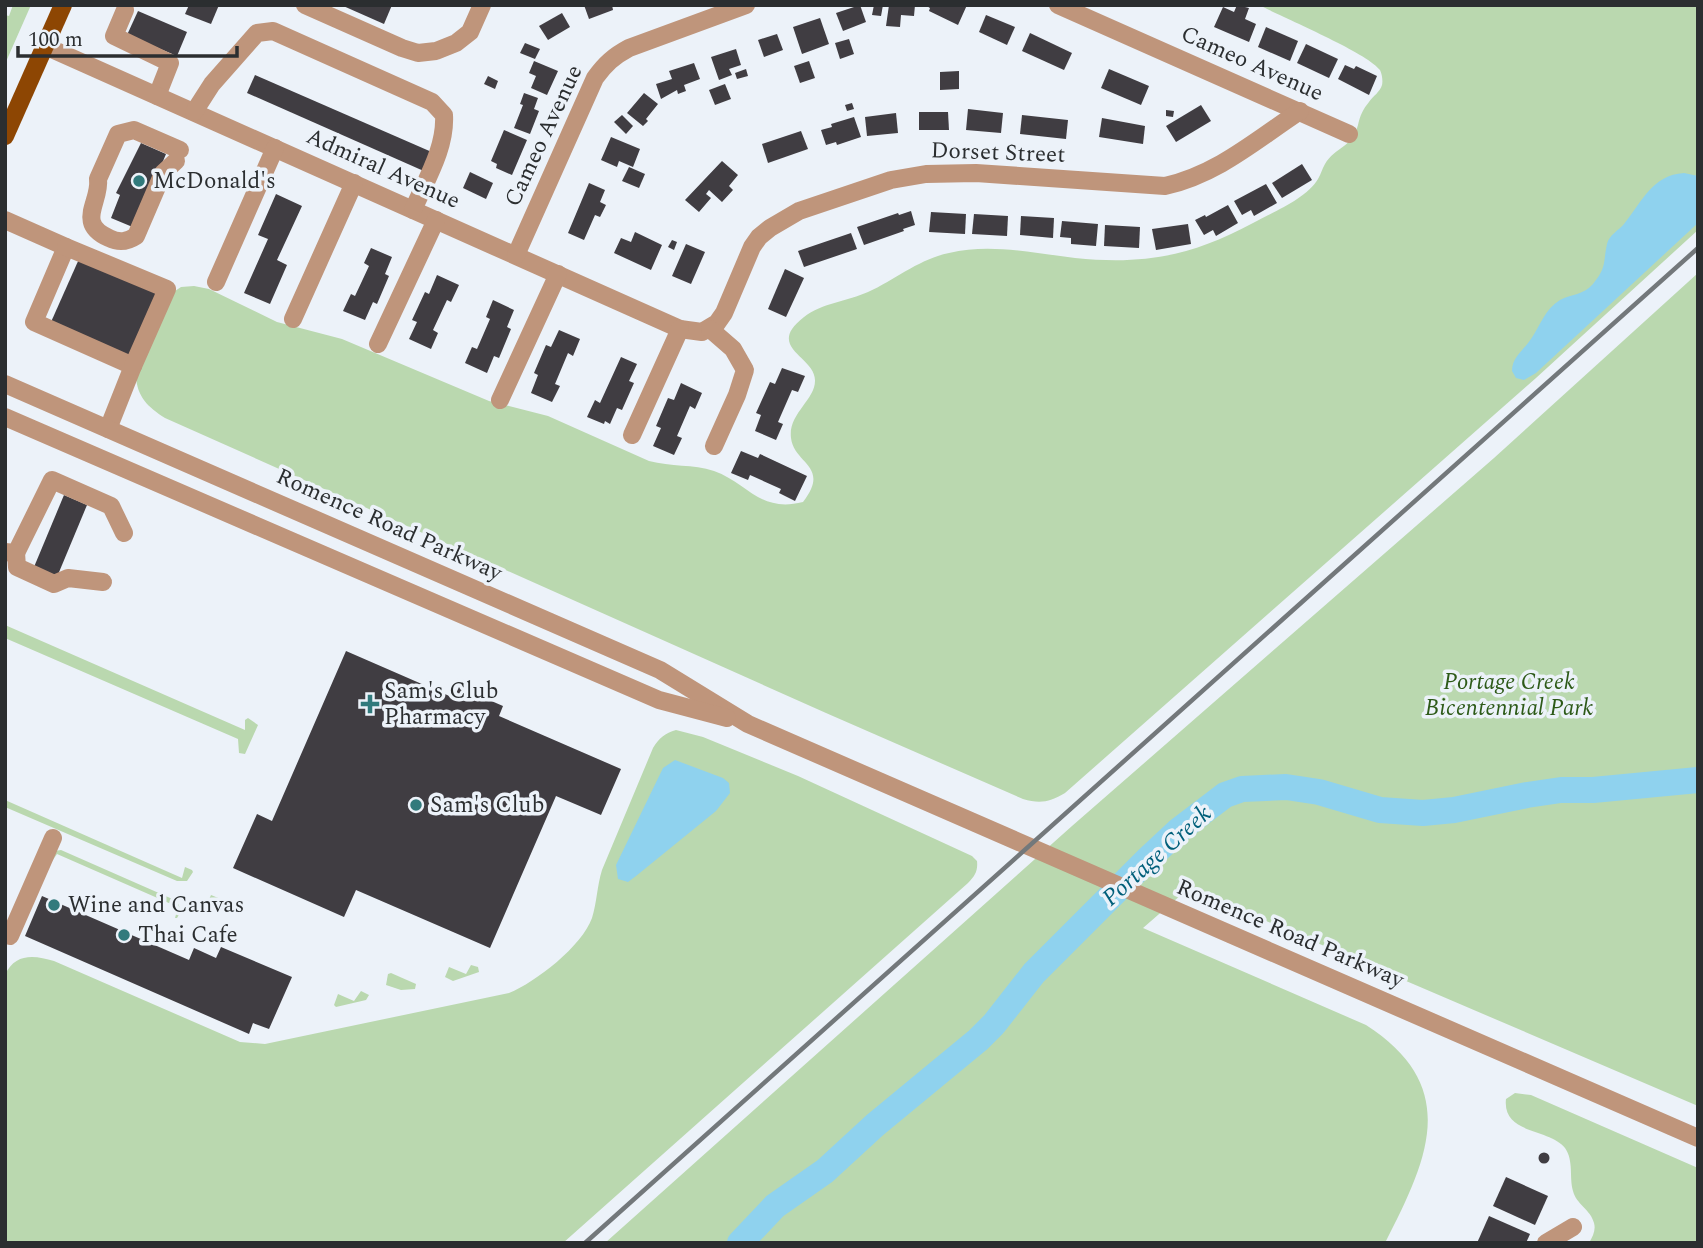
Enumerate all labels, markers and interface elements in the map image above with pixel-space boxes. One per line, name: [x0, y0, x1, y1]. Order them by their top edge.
scale bar: [18, 14, 236, 58]
street label: Cameo Avenue: [1175, 17, 1329, 111]
text: 100 m: [28, 24, 83, 56]
street label: Cameo Avenue: [496, 59, 592, 213]
street label: Admiral Avenue: [300, 119, 466, 219]
street label: Dorset Street: [930, 133, 1066, 173]
place label: McDonald's: [153, 164, 276, 199]
marker: McDonald's: [131, 173, 147, 189]
street label: Romence Road Parkway: [270, 459, 509, 591]
park label: Portage Creek Bicentennial Park: [1425, 665, 1593, 726]
place label: Sam's Club Pharmacy: [384, 674, 498, 735]
marker: Sam's Club Pharmacy: [362, 696, 378, 712]
place label: Sam's Club: [430, 788, 544, 823]
marker: Sam's Club: [408, 797, 424, 813]
water label: Portage Creek: [1094, 797, 1220, 915]
street label: Romence Road Parkway: [1171, 870, 1410, 998]
place label: Wine and Canvas: [68, 888, 244, 923]
marker: Wine and Canvas: [46, 897, 62, 913]
place label: Thai Cafe: [138, 918, 238, 953]
marker: Thai Cafe: [116, 927, 132, 943]

